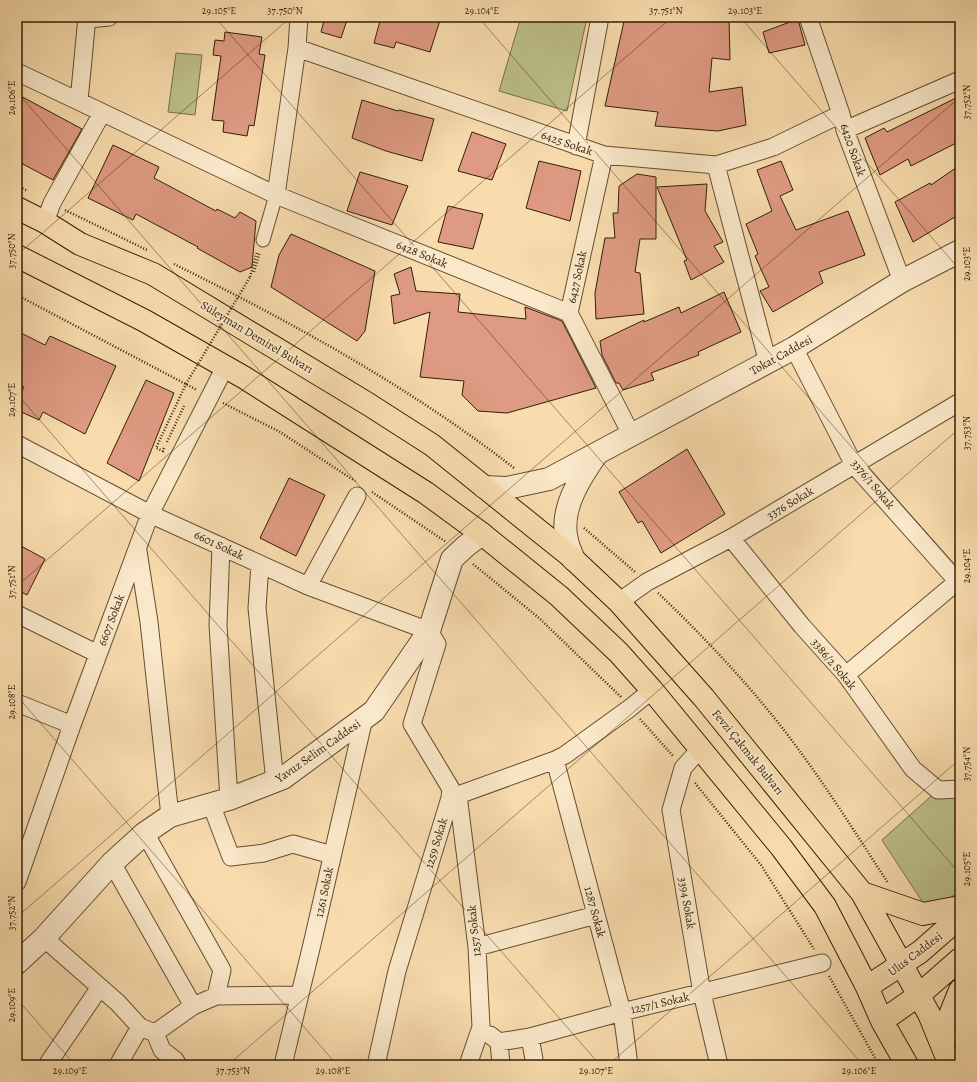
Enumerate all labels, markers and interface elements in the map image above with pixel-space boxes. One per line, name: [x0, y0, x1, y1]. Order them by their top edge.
text: 29.105°E: [202, 4, 236, 17]
text: 37.750°N: [267, 4, 303, 17]
text: 29.104°E: [465, 4, 499, 17]
text: 37.751°N: [649, 4, 683, 17]
text: 29.103°E: [728, 4, 762, 17]
text: 29.106°E: [5, 81, 18, 115]
text: 37.752°N: [960, 85, 973, 119]
street label: 6420 Sokak: [837, 121, 869, 179]
street label: 6425 Sokak: [539, 127, 595, 159]
text: 37.750°N: [5, 233, 18, 269]
street label: 6428 Sokak: [394, 236, 450, 272]
text: 29.103°E: [960, 247, 973, 281]
street label: 6427 Sokak: [564, 249, 590, 305]
street label: Süleyman Demirel Bulvarı: [198, 297, 316, 377]
street label: Tokat Caddesi: [747, 331, 815, 379]
text: 29.107°E: [5, 383, 18, 417]
text: 37.753°N: [960, 416, 973, 450]
street label: 3376/1 Sokak: [847, 456, 899, 512]
street label: 3376 Sokak: [763, 483, 817, 523]
street label: 6601 Sokak: [191, 526, 247, 564]
text: 29.104°E: [960, 549, 973, 583]
text: 37.751°N: [5, 565, 18, 599]
street label: 6607 Sokak: [94, 592, 128, 648]
street label: 3386/2 Sokak: [808, 635, 860, 693]
text: 29.108°E: [5, 684, 18, 719]
street label: Fevzi Çakmak Bulvarı: [708, 706, 788, 798]
street label: Yavuz Selim Caddesi: [271, 716, 364, 787]
text: 37.754°N: [960, 747, 973, 781]
street label: 1259 Sokak: [421, 816, 451, 870]
text: 29.105°E: [960, 852, 973, 886]
street label: 1261 Sokak: [311, 865, 337, 919]
street label: 3394 Sokak: [675, 876, 699, 930]
street label: 1287 Sokak: [580, 885, 610, 939]
text: 37.752°N: [5, 896, 18, 930]
street label: 1257 Sokak: [463, 904, 485, 958]
street label: Ulus Caddesi: [884, 928, 946, 980]
text: 29.109°E: [5, 988, 18, 1022]
street label: 1257/1 Sokak: [629, 988, 691, 1018]
text: 29.109°E: [53, 1064, 87, 1077]
text: 37.753°N: [216, 1064, 250, 1077]
text: 29.108°E: [316, 1064, 351, 1077]
text: 29.107°E: [579, 1064, 613, 1077]
text: 29.106°E: [842, 1064, 876, 1077]

